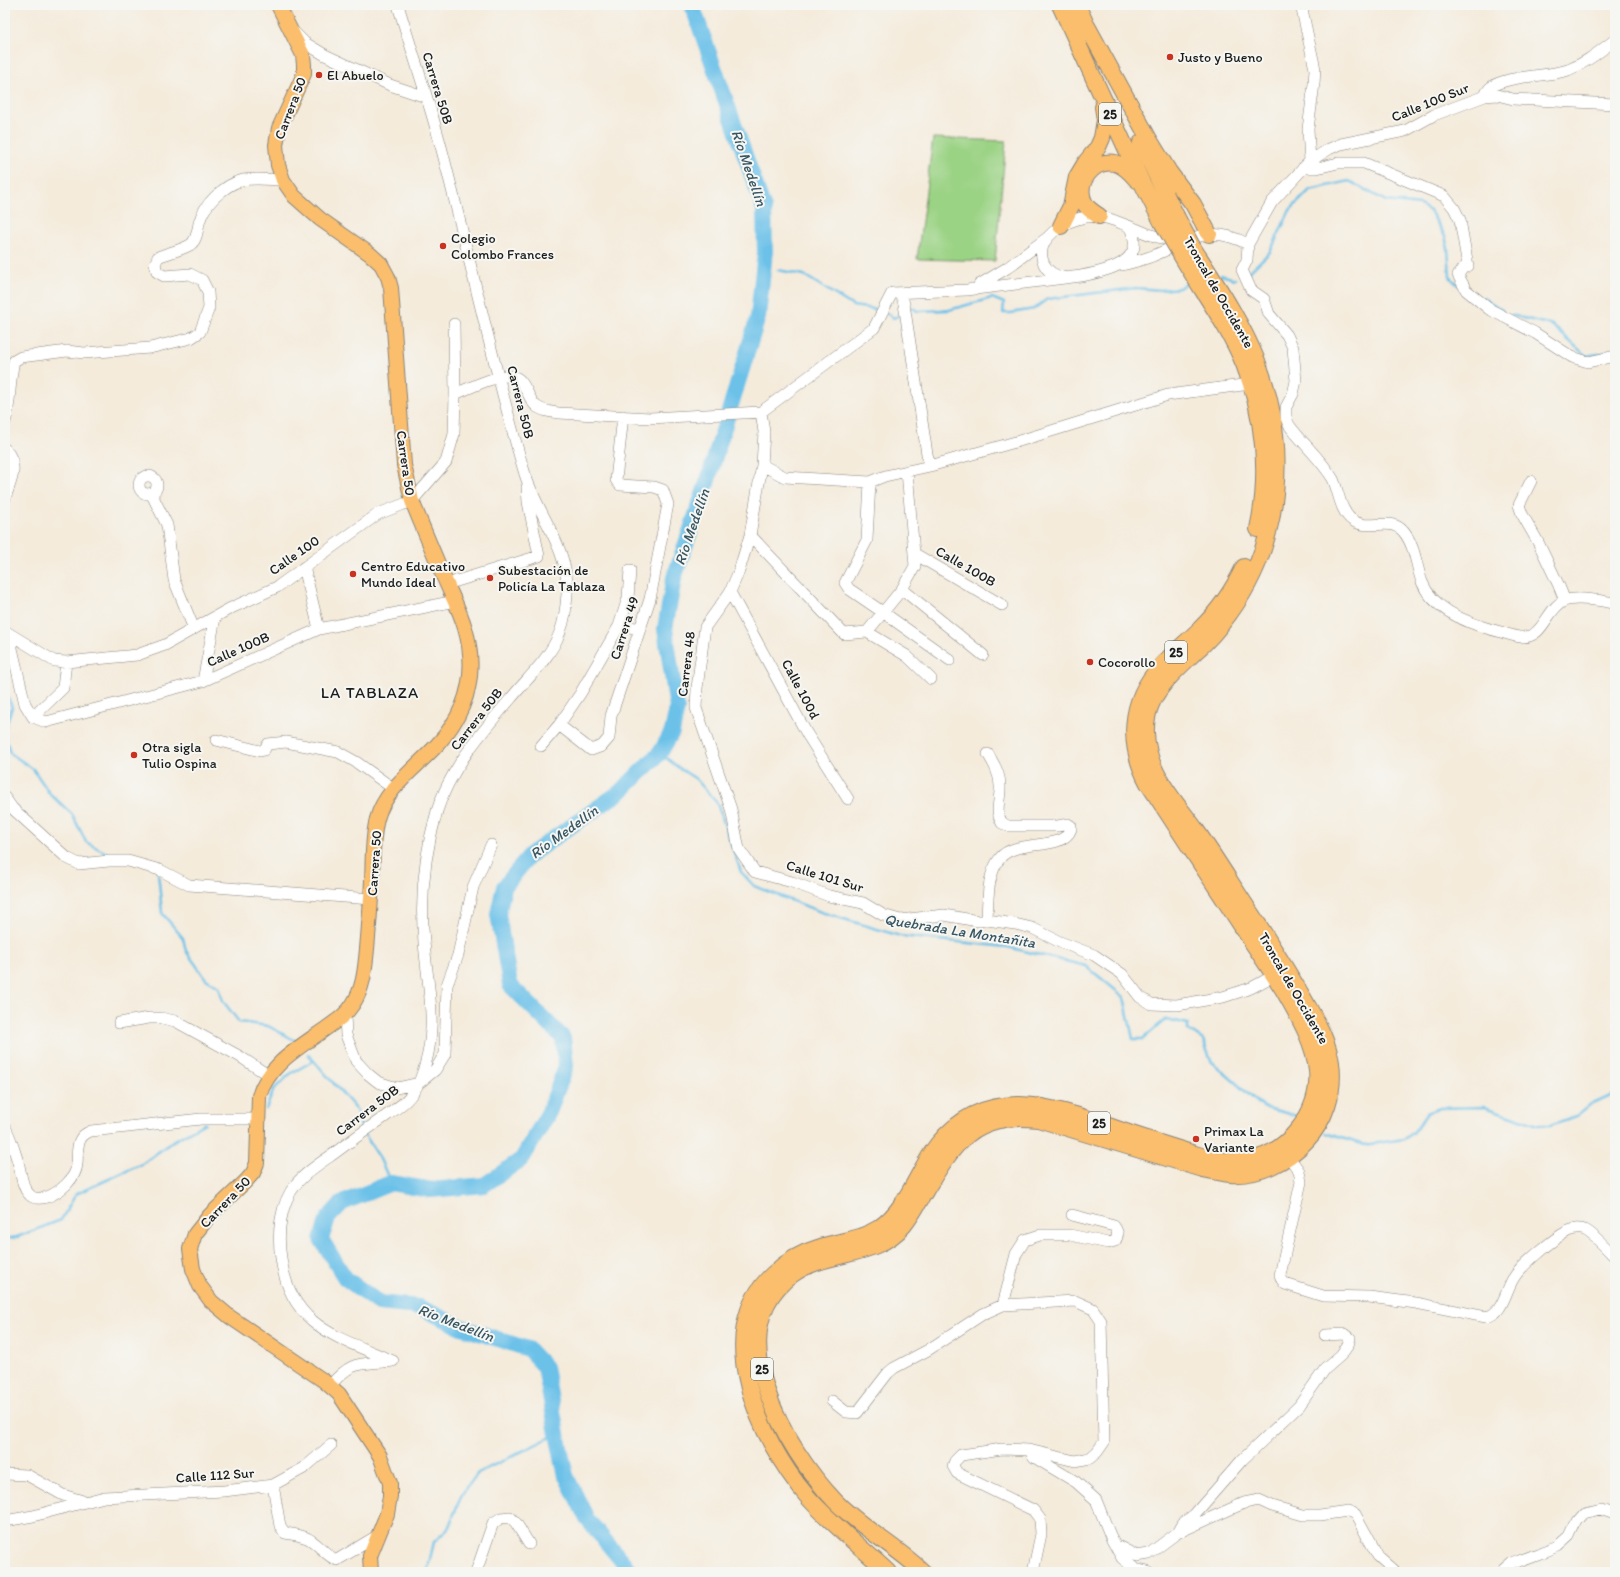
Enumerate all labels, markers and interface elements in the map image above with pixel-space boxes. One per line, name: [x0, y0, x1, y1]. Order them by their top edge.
place label: Justo y Bueno: [1178, 49, 1263, 66]
street label: Carrera 50B: [418, 50, 457, 126]
marker: Justo y Bueno: [1165, 52, 1175, 62]
place label: El Abuelo: [327, 67, 384, 84]
marker: El Abuelo: [314, 70, 324, 80]
street label: Carrera 50: [271, 74, 310, 142]
street label: Calle 100 Sur: [1389, 79, 1472, 126]
road number: 25: [1099, 103, 1121, 125]
water label: Río Medellín: [728, 127, 771, 209]
place label: Colegio Colombo Frances: [451, 230, 554, 263]
street label: Troncal de Occidente: [1180, 233, 1258, 351]
marker: Colegio Colombo Frances: [438, 241, 448, 251]
street label: Carrera 50B: [503, 364, 538, 440]
street label: Carrera 50: [393, 429, 418, 497]
water label: Río Medellín: [671, 486, 714, 568]
street label: Calle 100: [266, 532, 323, 579]
street label: Calle 100B: [933, 542, 999, 590]
place label: Centro Educativo Mundo Ideal: [361, 558, 465, 591]
place label: Subestación de Policía La Tablaza: [498, 562, 606, 595]
marker: Centro Educativo Mundo Ideal: [348, 569, 358, 579]
marker: Subestación de Policía La Tablaza: [485, 573, 495, 583]
street label: Carrera 49: [606, 594, 643, 662]
street label: Calle 100B: [204, 628, 272, 671]
street label: Carrera 48: [674, 630, 699, 698]
road number: 25: [1165, 641, 1187, 663]
place label: Cocorollo: [1098, 654, 1155, 671]
street label: Calle 100d: [778, 656, 824, 722]
marker: Cocorollo: [1085, 657, 1095, 667]
district label: LA TABLAZA: [321, 683, 419, 702]
street label: Carrera 50B: [447, 685, 506, 754]
place label: Otra sigla Tulio Ospina: [142, 739, 217, 772]
marker: Otra sigla Tulio Ospina: [129, 750, 139, 760]
water label: Río Medellín: [527, 801, 602, 863]
street label: Carrera 50: [364, 830, 385, 896]
street label: Calle 101 Sur: [784, 857, 866, 896]
water label: Quebrada La Montañita: [883, 910, 1037, 952]
street label: Troncal de Occidente: [1255, 929, 1333, 1047]
street label: Carrera 50B: [332, 1081, 402, 1140]
road number: 25: [1088, 1112, 1110, 1134]
place label: Primax La Variante: [1204, 1123, 1264, 1156]
marker: Primax La Variante: [1191, 1134, 1201, 1144]
street label: Carrera 50: [196, 1173, 254, 1232]
water label: Río Medellín: [416, 1300, 497, 1346]
road number: 25: [751, 1358, 773, 1380]
street label: Calle 112 Sur: [175, 1464, 255, 1487]

